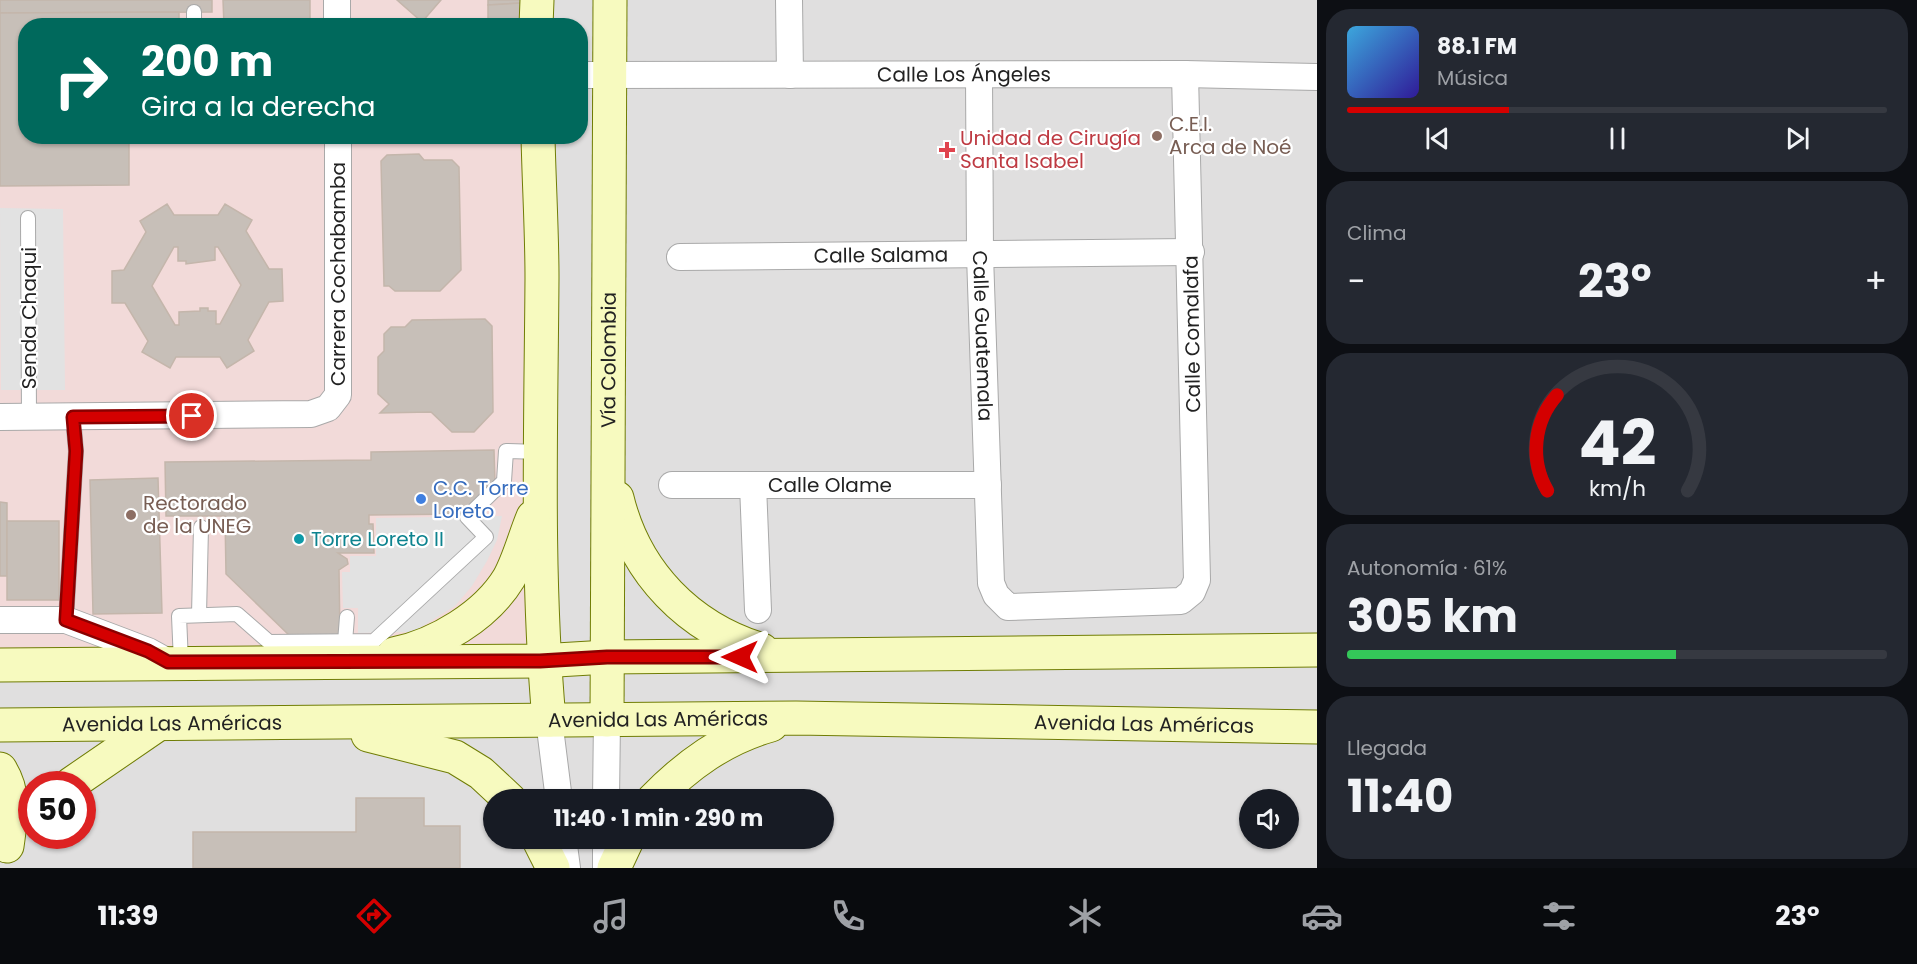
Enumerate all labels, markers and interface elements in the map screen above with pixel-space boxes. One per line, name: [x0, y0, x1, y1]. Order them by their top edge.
text: 88.1 FM: [1437, 31, 1517, 62]
text: 200 m: [141, 32, 273, 91]
icon: right: [42, 42, 120, 120]
street label: Calle Los Ángeles: [877, 60, 1051, 89]
text: Música: [1437, 64, 1508, 92]
text: Gira a la derecha: [141, 88, 375, 125]
place label: C.E.I. Arca de Noé: [1169, 110, 1291, 161]
icon: previous: [1421, 122, 1454, 155]
icon: pause: [1601, 122, 1634, 155]
icon: next: [1781, 122, 1814, 155]
place label: Unidad de Cirugía Santa Isabel: [960, 124, 1141, 175]
marker: C.E.I. Arca de Noé: [1150, 129, 1164, 143]
marker: Unidad de Cirugía Santa Isabel: [938, 141, 956, 159]
street label: Carrera Cochabamba: [324, 162, 352, 386]
text: Clima: [1347, 219, 1406, 247]
street label: Calle Salama: [814, 240, 948, 270]
street label: Senda Chaqui: [15, 247, 43, 389]
street label: Calle Guatemala: [966, 250, 1000, 422]
text: 23°: [1578, 250, 1652, 313]
street label: Calle Comalafa: [1177, 255, 1207, 413]
text: −: [1347, 258, 1365, 305]
text: +: [1864, 258, 1887, 305]
street label: Vía Colombia: [594, 292, 623, 428]
pin: [166, 390, 217, 441]
icon: arrive: [175, 399, 208, 432]
text: 42: [1578, 399, 1656, 487]
street label: Calle Olame: [768, 471, 892, 499]
text: km/h: [1588, 473, 1646, 504]
place label: C.C. Torre Loreto: [433, 474, 529, 525]
place label: Rectorado de la UNEG: [143, 489, 251, 540]
marker: C.C. Torre Loreto: [414, 492, 428, 506]
marker: Rectorado de la UNEG: [124, 508, 138, 522]
place label: Torre Loreto II: [311, 525, 444, 553]
marker: Torre Loreto II: [292, 532, 306, 546]
text: Autonomía · 61%: [1347, 554, 1507, 582]
text: 305 km: [1347, 585, 1518, 648]
position arrow: [708, 625, 772, 689]
street label: Avenida Las Américas: [548, 704, 768, 734]
street label: Avenida Las Américas: [1034, 708, 1254, 740]
street label: Avenida Las Américas: [62, 709, 282, 738]
text: Llegada: [1347, 734, 1427, 762]
text: 11:40: [1347, 765, 1453, 828]
speed limit sign: 50: [18, 771, 96, 849]
map controls: [1239, 789, 1299, 849]
button: sound: [1239, 789, 1299, 849]
text: 11:40 · 1 min · 290 m: [554, 803, 763, 834]
icon: directions: [353, 895, 395, 937]
icon: music: [590, 895, 632, 937]
icon: phone: [827, 895, 869, 937]
icon: climate: [1064, 895, 1106, 937]
icon: car: [1301, 895, 1343, 937]
icon: filters: [1538, 895, 1580, 937]
text: 11:39: [97, 897, 158, 934]
text: 23°: [1775, 897, 1819, 934]

